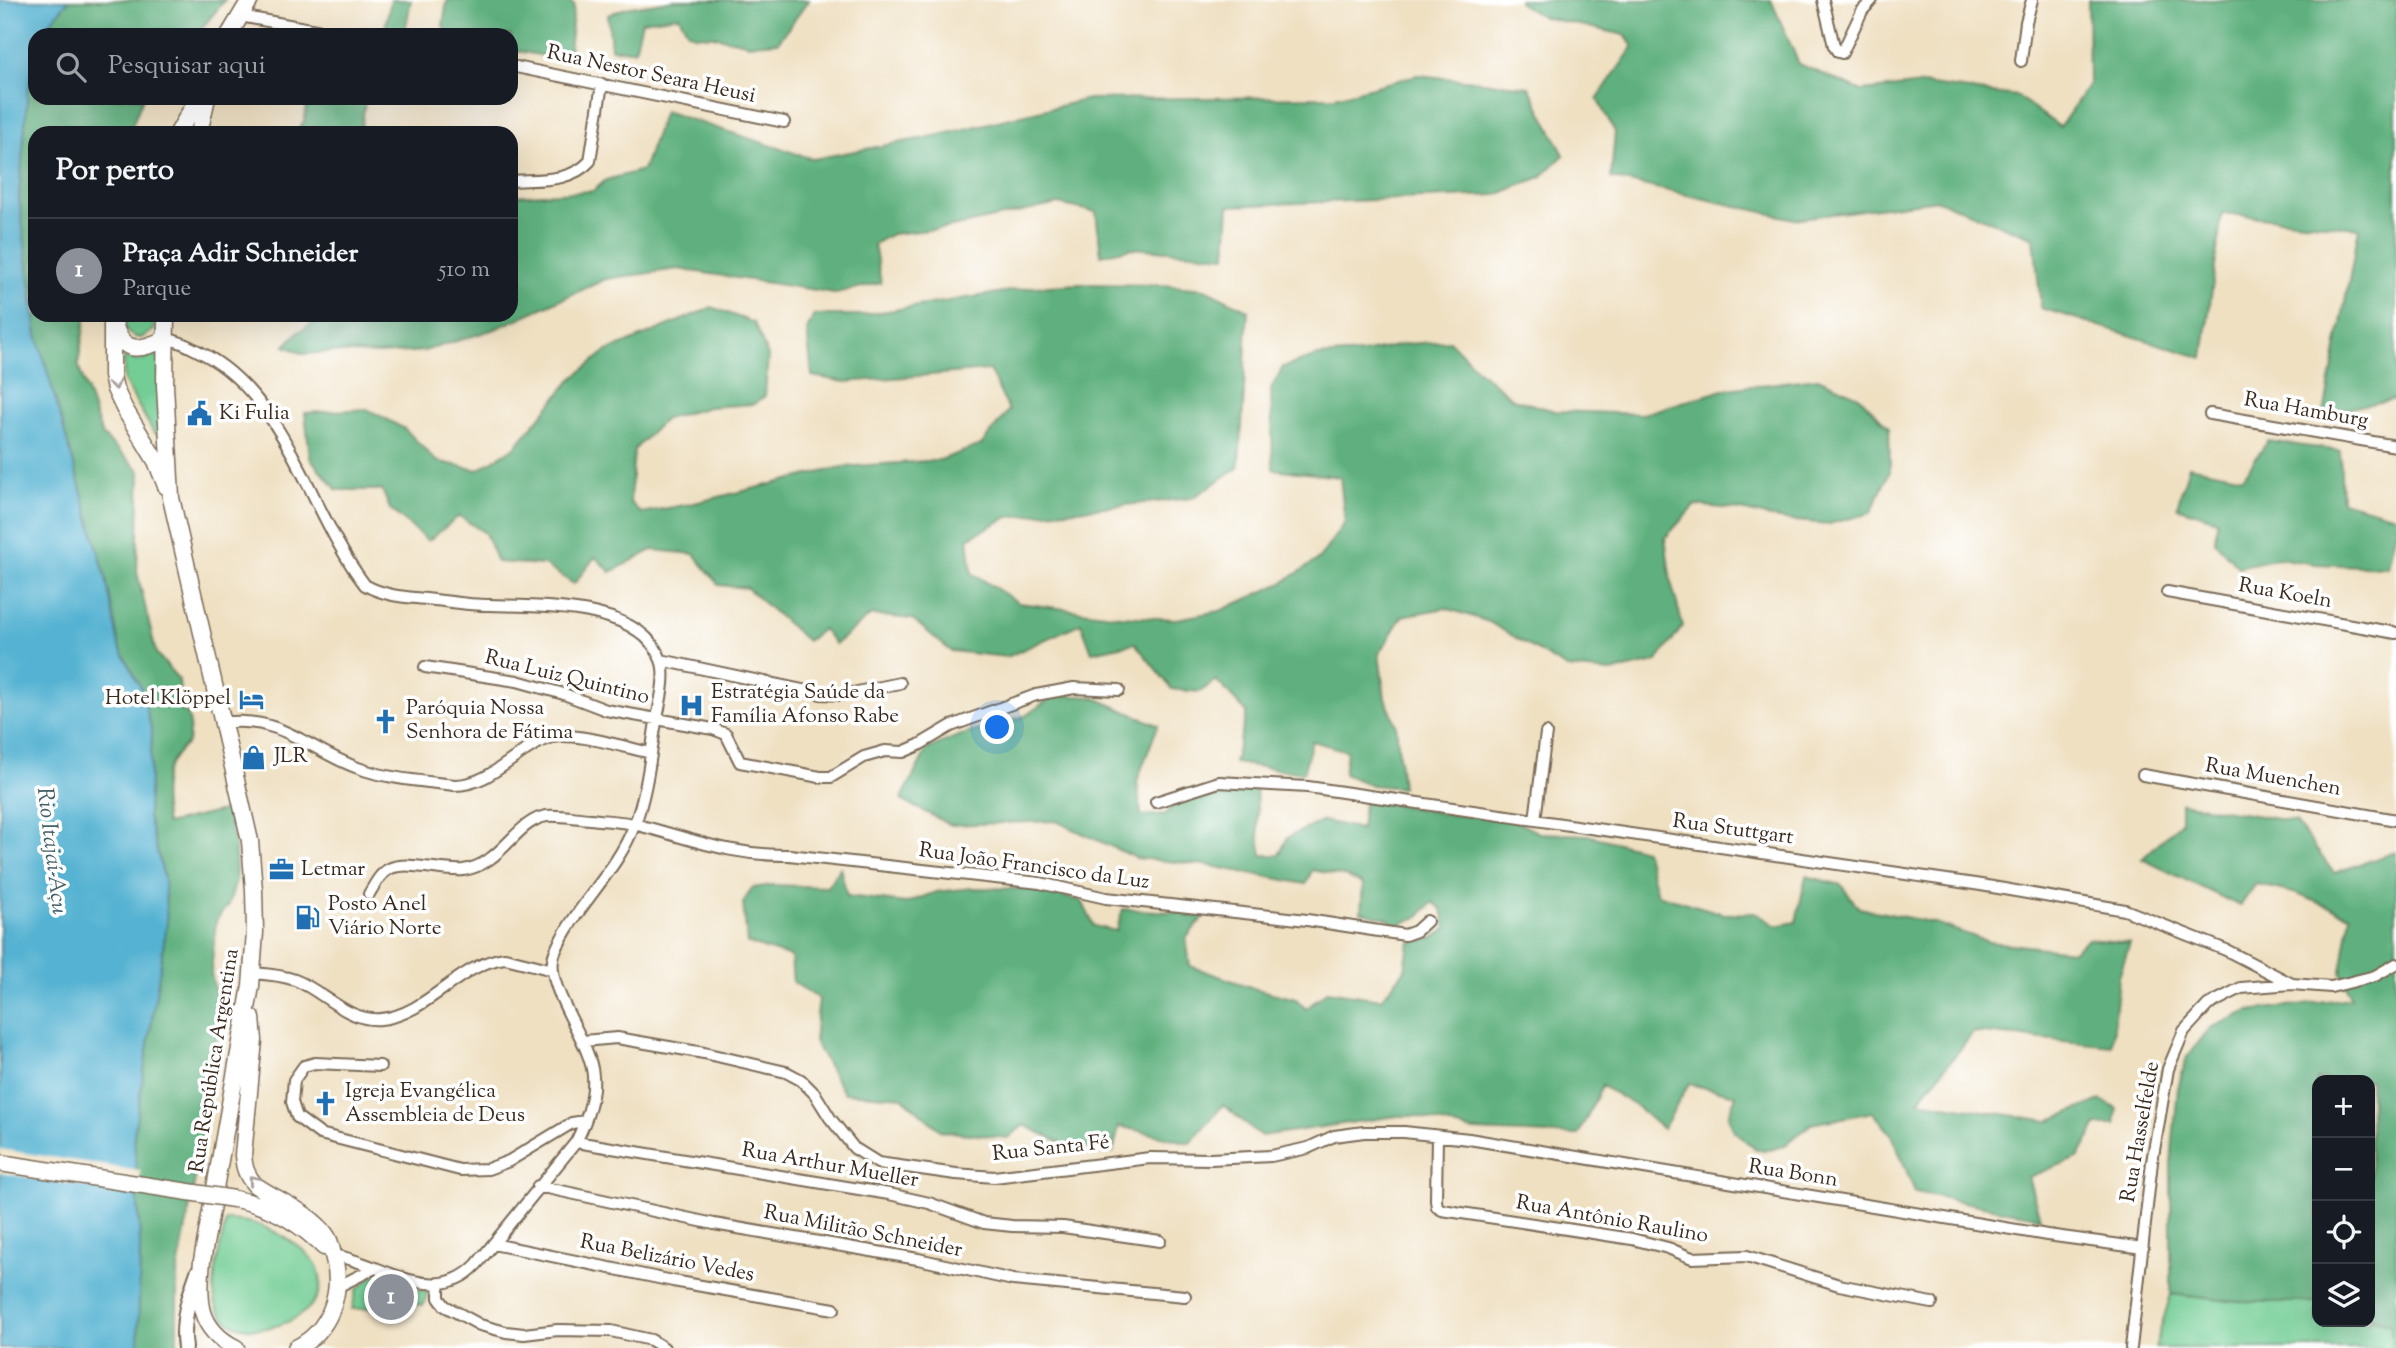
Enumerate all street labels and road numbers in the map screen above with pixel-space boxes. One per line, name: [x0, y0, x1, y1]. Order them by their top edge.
street label: Rua Nestor Seara Heusi: [544, 38, 758, 112]
street label: Rua Hamburg: [2241, 385, 2371, 437]
street label: Rua Koeln: [2236, 571, 2334, 617]
street label: Rua Luiz Quintino: [482, 643, 652, 713]
street label: Rua Muenchen: [2203, 751, 2343, 805]
street label: Rua Stuttgart: [1671, 807, 1795, 853]
street label: Rua João Francisco da Luz: [917, 836, 1151, 898]
street label: Rua República Argentina: [182, 946, 248, 1175]
street label: Rua Hasselfelde: [2114, 1059, 2168, 1205]
street label: Rua Santa Fé: [991, 1128, 1111, 1170]
street label: Rua Arthur Mueller: [739, 1136, 921, 1196]
street label: Rua Bonn: [1746, 1152, 1840, 1196]
street label: Rua Antônio Raulino: [1513, 1188, 1711, 1252]
street label: Rua Militão Schneider: [761, 1198, 965, 1266]
street label: Rua Belizário Vedes: [577, 1227, 757, 1291]

